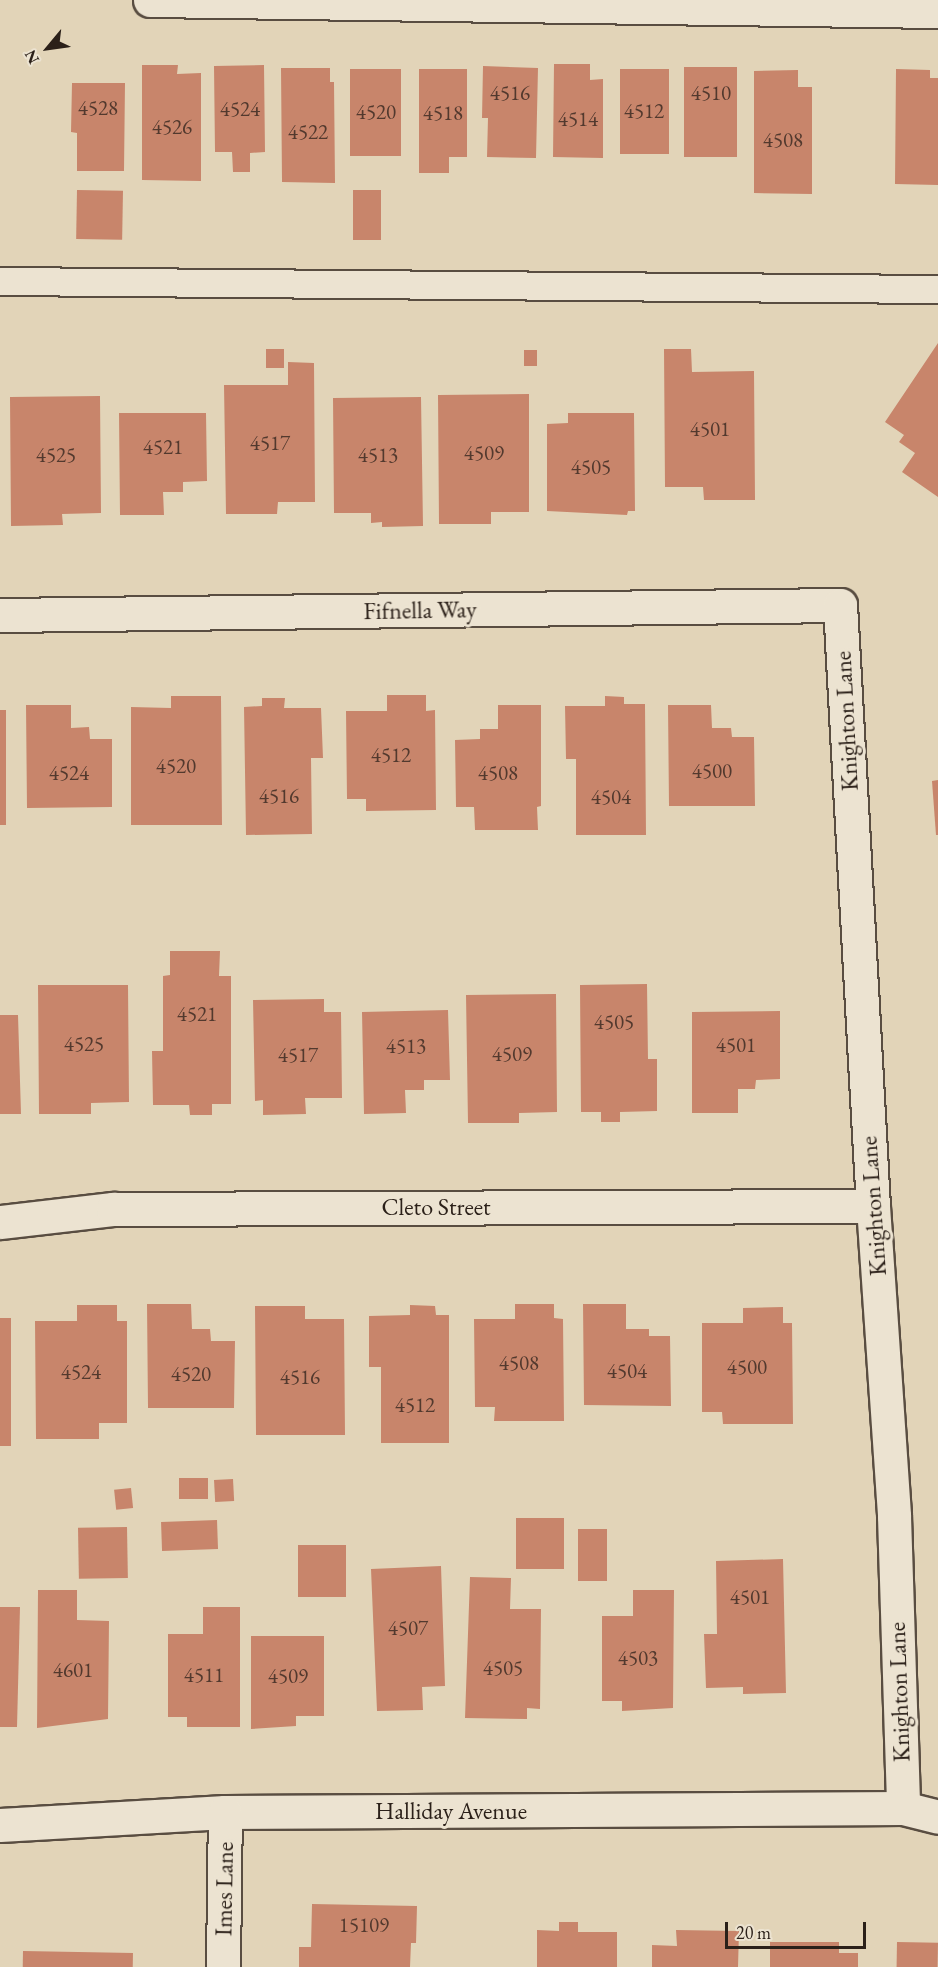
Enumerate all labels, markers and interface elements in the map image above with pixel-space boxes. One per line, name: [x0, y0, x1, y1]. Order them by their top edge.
north arrow: [18, 18, 78, 78]
text: N: [19, 46, 44, 68]
house number: 4516: [490, 80, 530, 106]
house number: 4510: [691, 80, 731, 106]
house number: 4528: [78, 95, 118, 121]
house number: 4524: [220, 96, 260, 122]
house number: 4512: [624, 98, 664, 124]
house number: 4520: [356, 99, 396, 125]
house number: 4518: [423, 100, 463, 126]
house number: 4514: [558, 106, 598, 132]
house number: 4526: [152, 114, 192, 140]
house number: 4522: [288, 119, 328, 145]
house number: 4508: [763, 127, 803, 153]
house number: 4501: [690, 416, 730, 442]
house number: 4517: [250, 430, 290, 456]
house number: 4521: [143, 434, 183, 460]
house number: 4509: [464, 440, 504, 466]
house number: 4525: [36, 442, 76, 468]
house number: 4513: [358, 442, 398, 468]
house number: 4505: [571, 454, 611, 480]
street label: Fifnella Way: [363, 595, 477, 625]
street label: Knighton Lane: [828, 650, 864, 792]
house number: 4512: [371, 742, 411, 768]
house number: 4520: [156, 753, 196, 779]
house number: 4500: [692, 758, 732, 784]
house number: 4524: [49, 760, 89, 786]
house number: 4508: [478, 760, 518, 786]
house number: 4516: [259, 783, 299, 809]
house number: 4504: [591, 784, 631, 810]
house number: 4521: [177, 1001, 217, 1027]
house number: 4505: [594, 1009, 634, 1035]
house number: 4525: [64, 1031, 104, 1057]
house number: 4501: [716, 1032, 756, 1058]
house number: 4513: [386, 1033, 426, 1059]
house number: 4509: [492, 1041, 532, 1067]
house number: 4517: [278, 1042, 318, 1068]
street label: Knighton Lane: [854, 1135, 892, 1277]
street label: Cleto Street: [381, 1193, 491, 1221]
house number: 4508: [499, 1350, 539, 1376]
house number: 4500: [727, 1354, 767, 1380]
house number: 4504: [607, 1358, 647, 1384]
house number: 4524: [61, 1359, 101, 1385]
house number: 4520: [171, 1361, 211, 1387]
house number: 4516: [280, 1364, 320, 1390]
house number: 4512: [395, 1392, 435, 1418]
house number: 4501: [730, 1584, 770, 1610]
house number: 4507: [388, 1615, 428, 1641]
street label: Knighton Lane: [882, 1621, 916, 1763]
house number: 4503: [618, 1645, 658, 1671]
house number: 4505: [483, 1655, 523, 1681]
house number: 4601: [53, 1657, 93, 1683]
house number: 4511: [184, 1662, 224, 1688]
house number: 4509: [268, 1663, 308, 1689]
street label: Halliday Avenue: [375, 1797, 527, 1825]
street label: Imes Lane: [209, 1842, 239, 1936]
scale bar: [728, 1910, 869, 1948]
house number: 15109: [339, 1912, 389, 1938]
text: 20 m: [736, 1921, 771, 1944]

